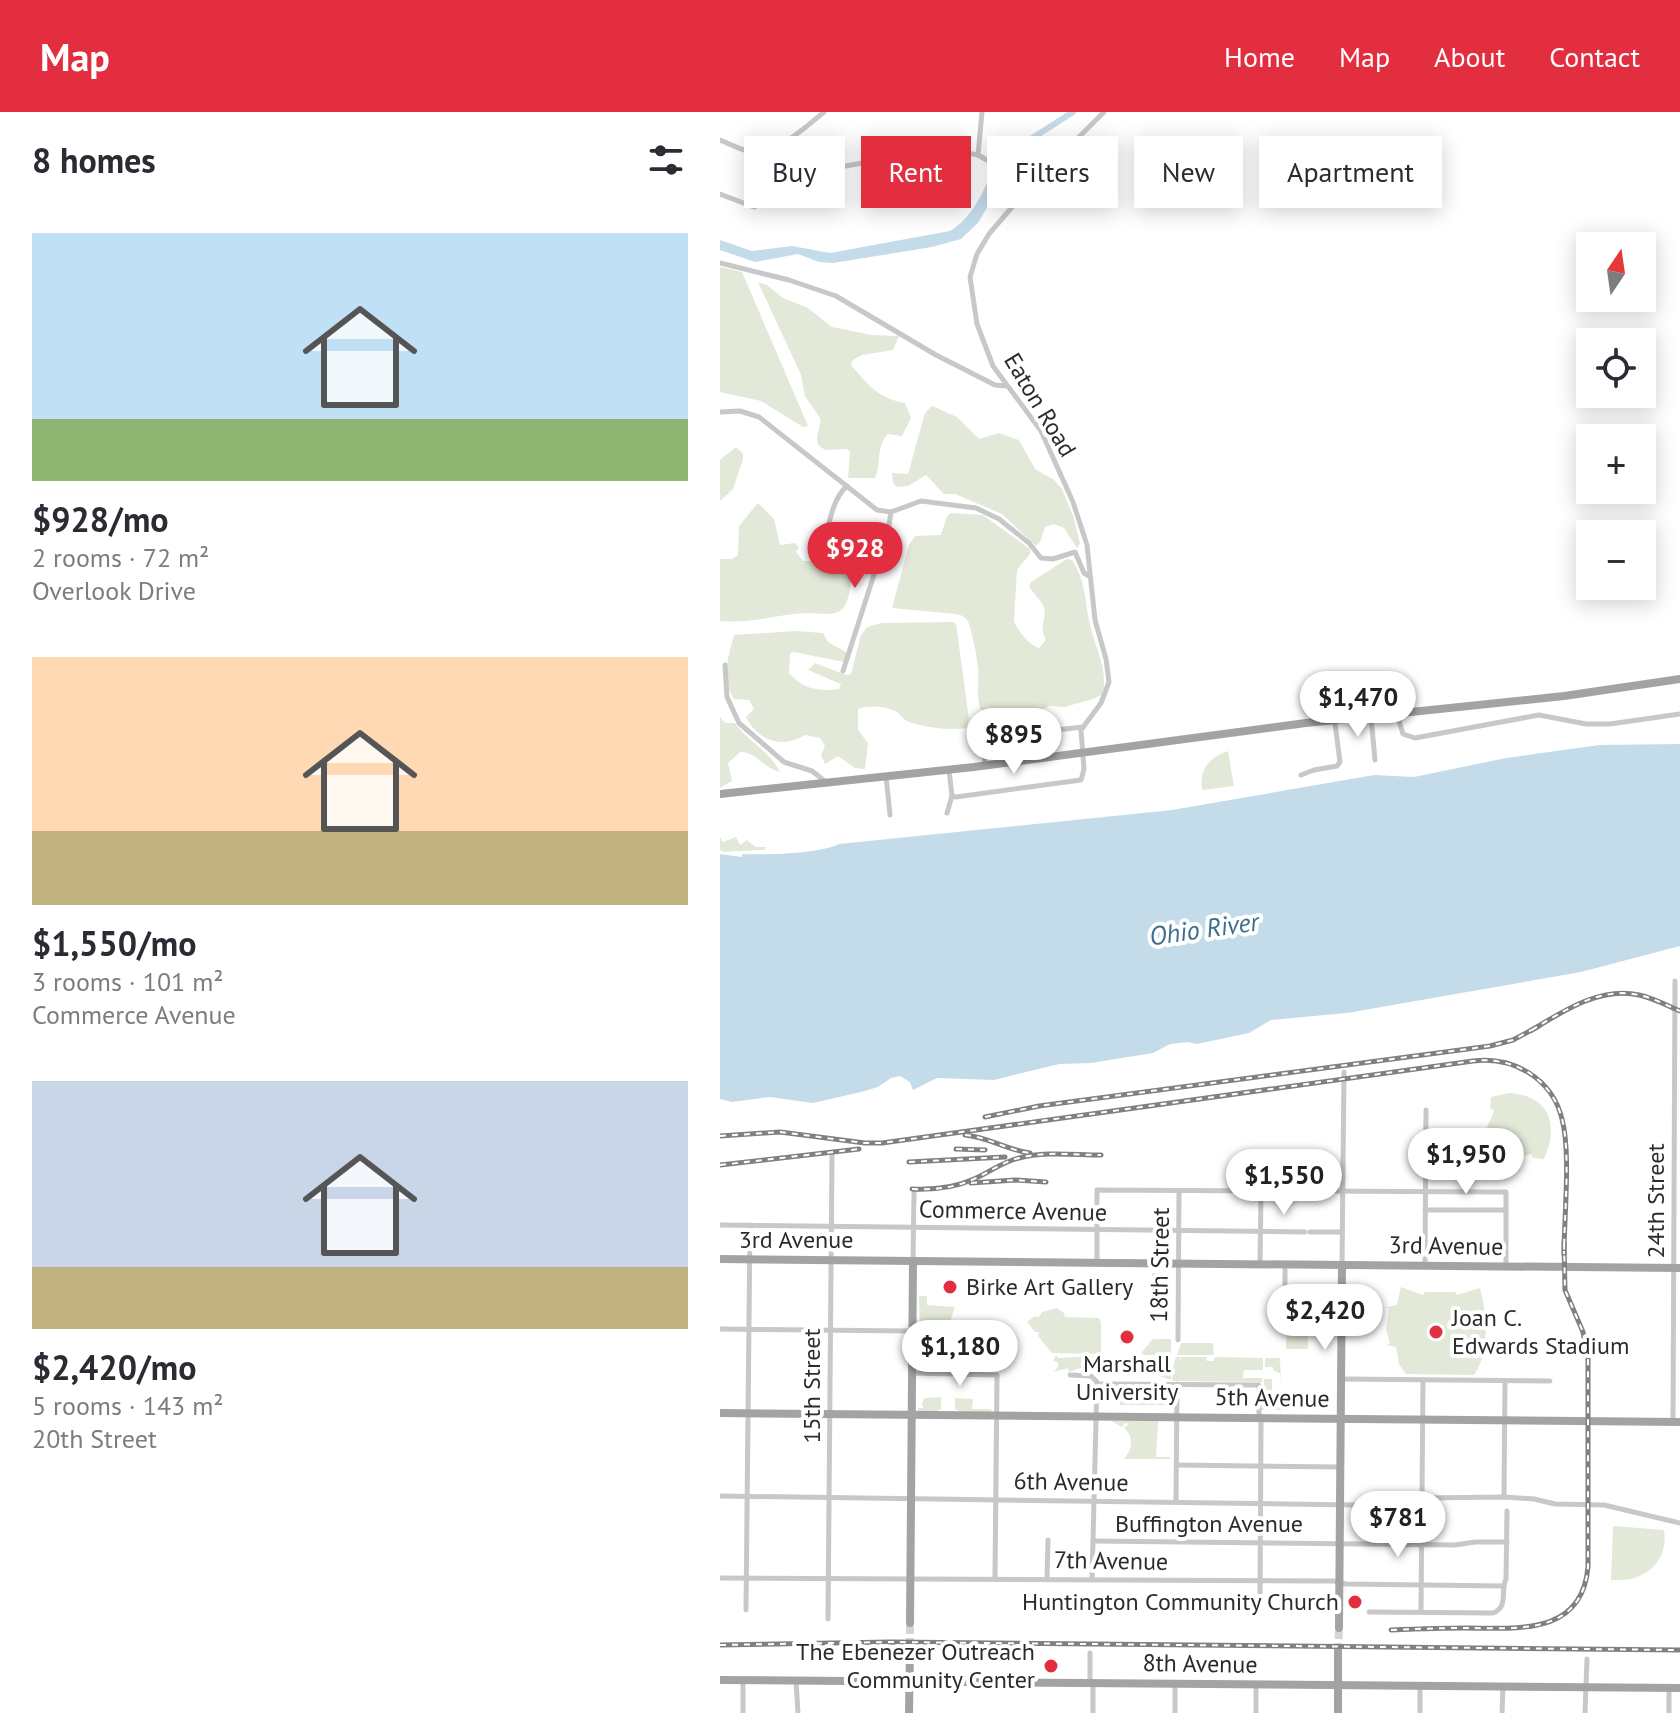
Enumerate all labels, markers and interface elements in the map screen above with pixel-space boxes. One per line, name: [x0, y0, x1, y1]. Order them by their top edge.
text: Map: [40, 32, 110, 81]
text: Home: [1224, 38, 1295, 75]
text: Map: [1339, 38, 1390, 75]
text: About: [1434, 38, 1505, 75]
text: Contact: [1549, 38, 1640, 75]
chip: Buy: [744, 136, 845, 208]
chip: Rent: [861, 136, 971, 208]
chip: Filters: [987, 136, 1118, 208]
chip: New: [1134, 136, 1243, 208]
chip: Apartment: [1259, 136, 1442, 208]
text: 8 homes: [32, 138, 156, 182]
icon: filters: [644, 138, 688, 182]
north arrow: [1576, 232, 1656, 312]
map controls: [1576, 232, 1656, 600]
icon: home: [288, 285, 432, 429]
button: locate: [1576, 328, 1656, 408]
street label: Eaton Road: [997, 347, 1084, 462]
button: +: [1576, 424, 1656, 504]
text: $928/mo: [32, 497, 169, 541]
button: −: [1576, 520, 1656, 600]
pin: $928: [808, 522, 902, 590]
text: $928: [826, 531, 884, 564]
text: 2 rooms · 72 m²: [32, 541, 209, 574]
text: Overlook Drive: [32, 574, 196, 607]
pin: $1,470: [1293, 671, 1423, 739]
text: $1,470: [1318, 680, 1398, 713]
pin: $895: [967, 708, 1061, 776]
icon: home: [288, 709, 432, 853]
text: $895: [985, 717, 1043, 750]
water label: Ohio River: [1147, 904, 1262, 953]
text: $1,550/mo: [32, 921, 196, 965]
text: 3 rooms · 101 m²: [32, 965, 224, 998]
text: Commerce Avenue: [32, 998, 236, 1031]
pin: $1,950: [1401, 1128, 1531, 1196]
icon: home: [288, 1133, 432, 1277]
text: $1,950: [1426, 1137, 1506, 1170]
street label: 24th Street: [1640, 1143, 1671, 1259]
pin: $1,550: [1219, 1149, 1349, 1217]
text: $1,550: [1244, 1158, 1324, 1191]
street label: Commerce Avenue: [919, 1193, 1107, 1228]
street label: 18th Street: [1143, 1207, 1176, 1323]
street label: 3rd Avenue: [739, 1224, 853, 1255]
street label: 3rd Avenue: [1388, 1229, 1504, 1262]
place label: Birke Art Gallery: [966, 1271, 1133, 1302]
marker: Birke Art Gallery: [941, 1278, 959, 1296]
pin: $2,420: [1260, 1284, 1390, 1352]
text: $2,420: [1285, 1293, 1365, 1326]
place label: Joan C. Edwards Stadium: [1451, 1302, 1629, 1361]
pin: $1,180: [895, 1320, 1025, 1388]
marker: Joan C. Edwards Stadium: [1427, 1323, 1445, 1341]
street label: 15th Street: [796, 1328, 827, 1444]
marker: Marshall University: [1118, 1328, 1136, 1346]
text: $1,180: [920, 1329, 1000, 1362]
text: $2,420/mo: [32, 1345, 196, 1389]
place label: Marshall University: [1076, 1348, 1178, 1407]
street label: 5th Avenue: [1214, 1381, 1330, 1414]
text: 5 rooms · 143 m²: [32, 1389, 224, 1422]
text: 20th Street: [32, 1422, 157, 1455]
street label: 6th Avenue: [1013, 1465, 1129, 1498]
pin: $781: [1351, 1491, 1445, 1559]
text: $781: [1369, 1500, 1427, 1533]
street label: Buffington Avenue: [1115, 1508, 1303, 1539]
street label: 7th Avenue: [1054, 1544, 1168, 1577]
place label: Huntington Community Church: [1022, 1586, 1339, 1617]
marker: Huntington Community Church: [1346, 1593, 1364, 1611]
place label: The Ebenezer Outreach Community Center: [796, 1636, 1035, 1695]
street label: 8th Avenue: [1142, 1647, 1258, 1680]
marker: The Ebenezer Outreach Community Center: [1042, 1657, 1060, 1675]

